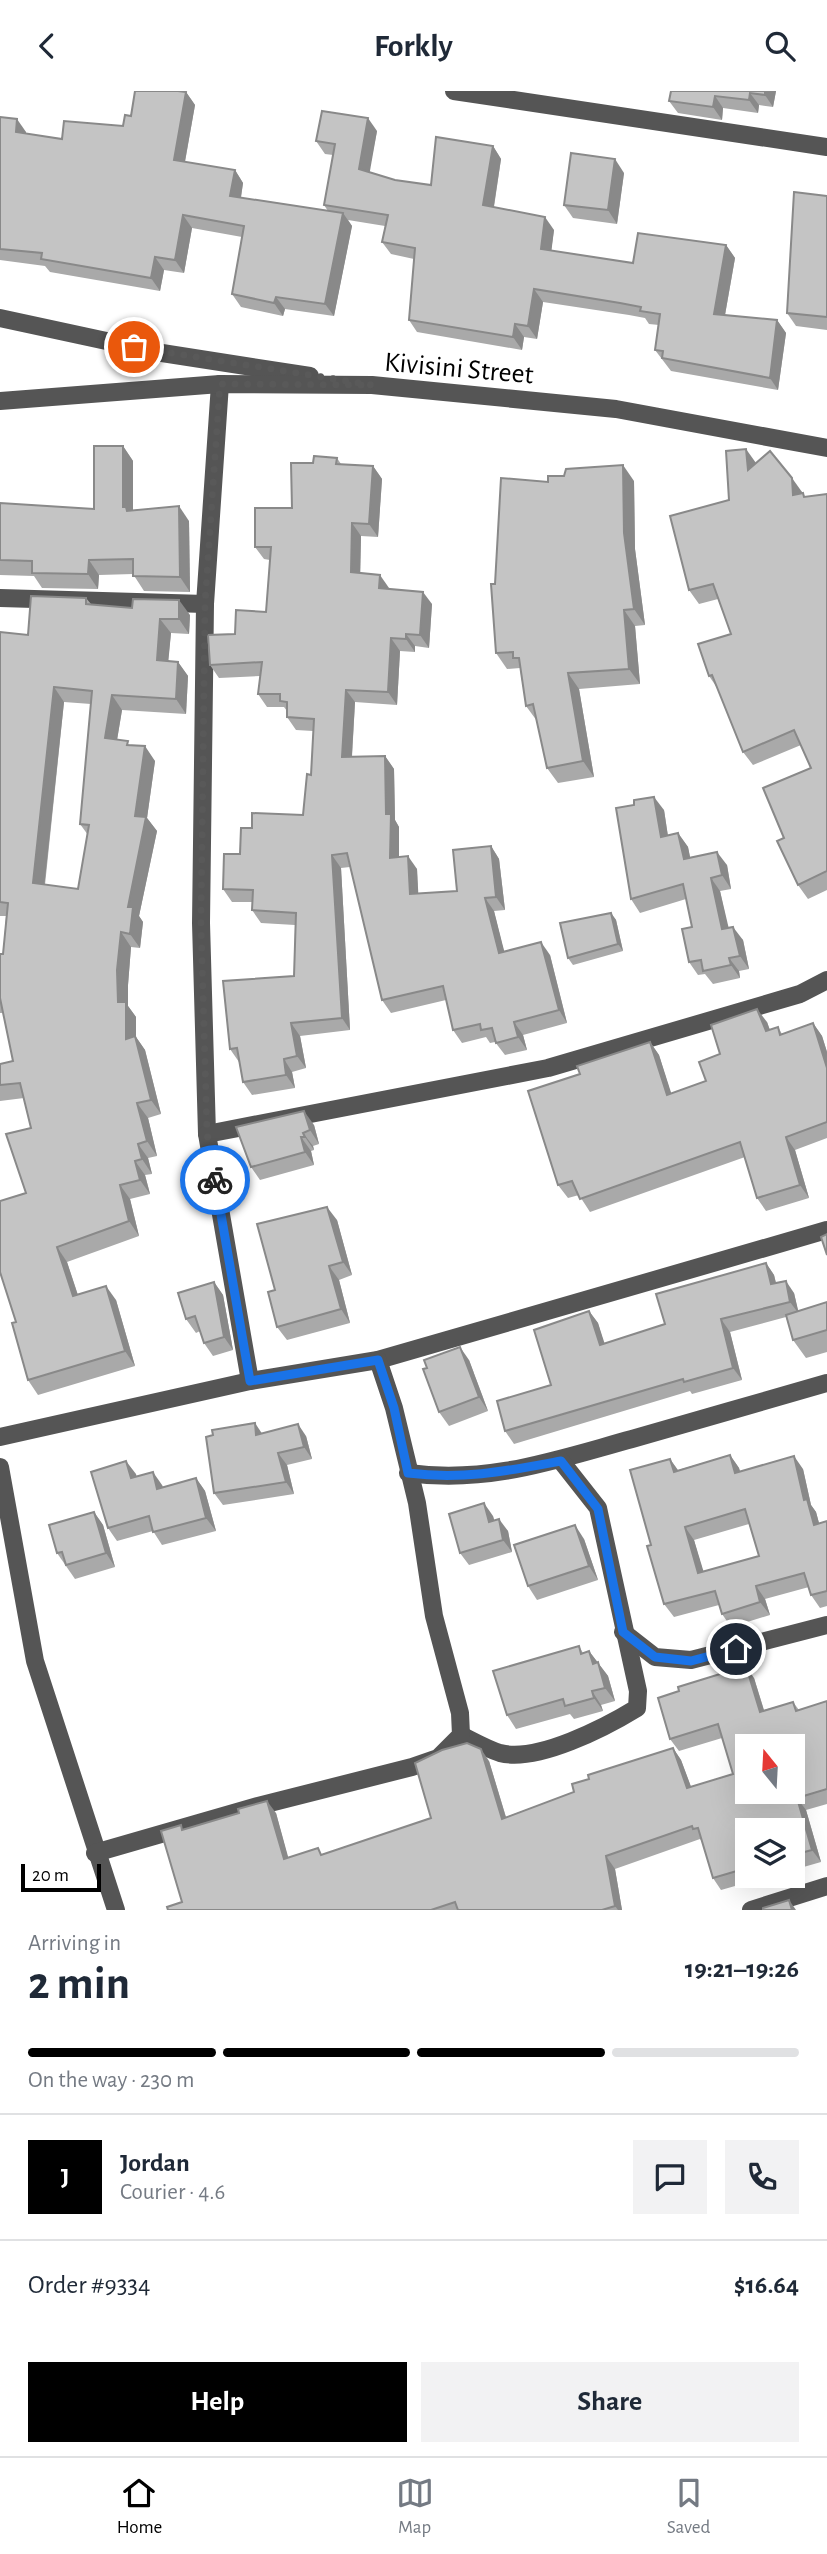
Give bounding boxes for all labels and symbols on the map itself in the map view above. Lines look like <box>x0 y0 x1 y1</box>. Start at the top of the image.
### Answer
pin <box>104 317 164 377</box>
street label: Kivisini Street <box>383 349 535 389</box>
courier <box>180 1145 250 1215</box>
pin <box>706 1619 766 1679</box>
north arrow <box>735 1734 805 1804</box>
scale bar <box>21 1861 102 1893</box>

